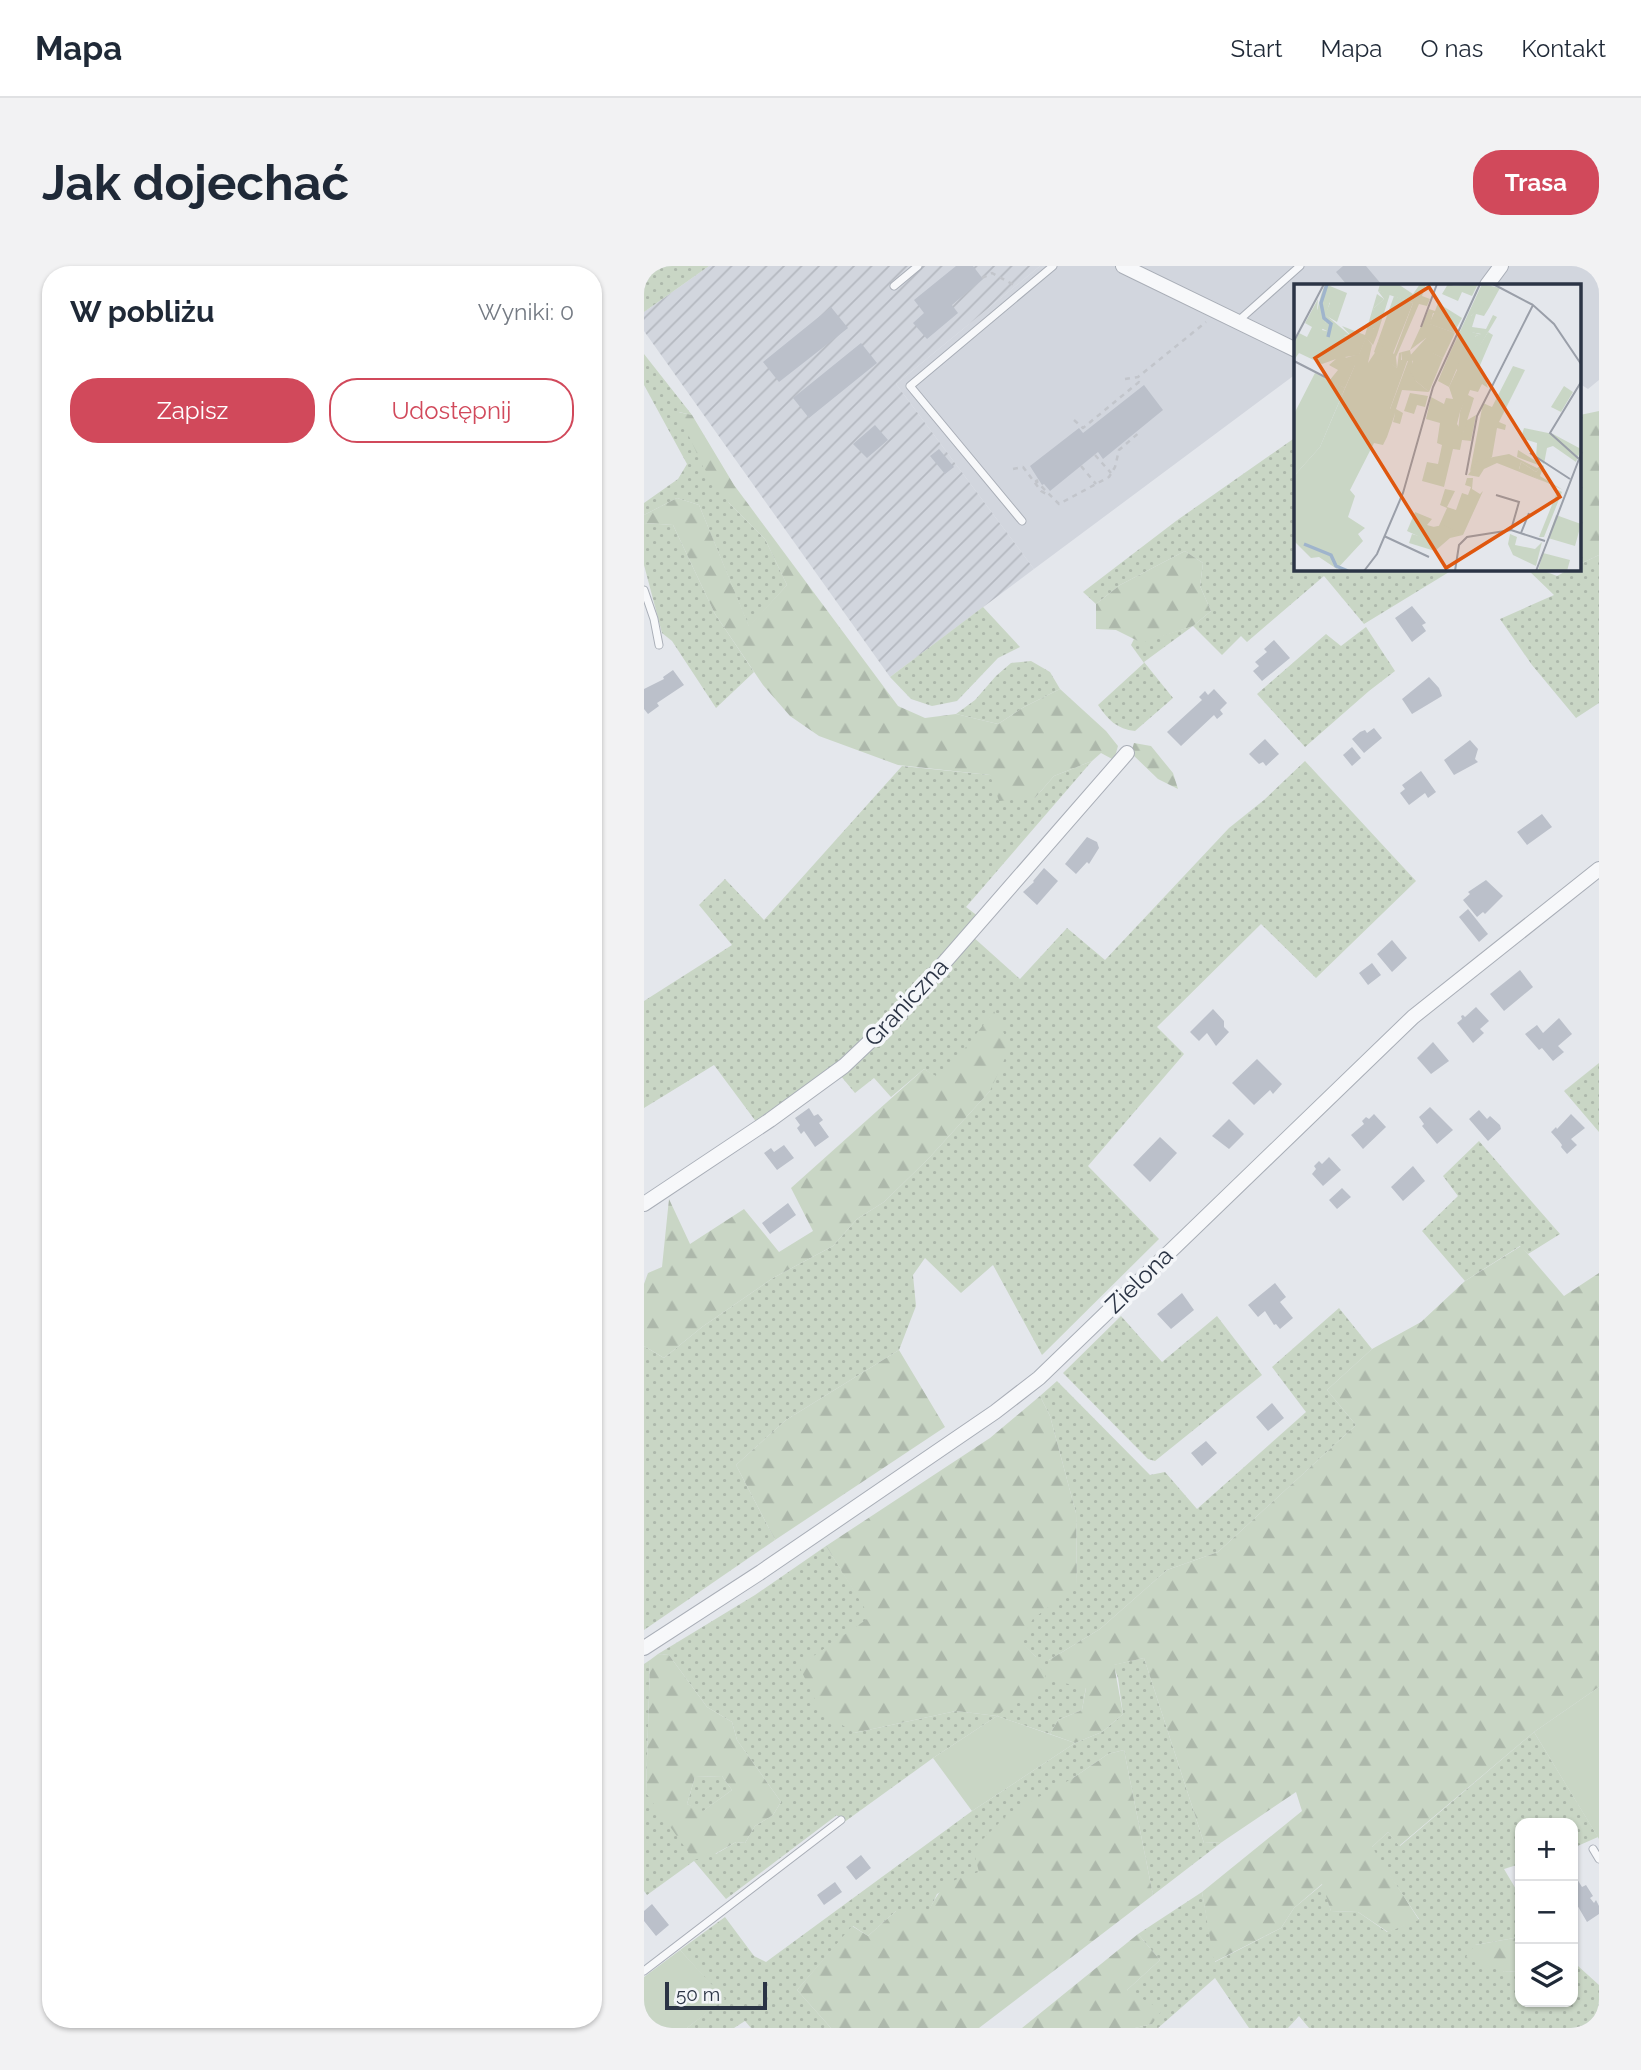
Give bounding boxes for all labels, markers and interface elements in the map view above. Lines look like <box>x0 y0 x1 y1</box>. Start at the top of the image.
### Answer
text: Mapa <box>35 29 122 68</box>
text: Start <box>1231 34 1283 63</box>
text: Mapa <box>1321 34 1382 63</box>
text: O nas <box>1420 34 1483 63</box>
text: Kontakt <box>1521 34 1606 63</box>
button: Trasa <box>1473 150 1599 215</box>
text: Jak dojechać <box>42 154 349 211</box>
inset map <box>1294 284 1581 570</box>
text: W pobliżu <box>70 294 214 329</box>
text: Wyniki: 0 <box>478 298 574 325</box>
button: Zapisz <box>70 378 315 443</box>
button: Udostępnij <box>329 378 574 443</box>
street label: Graniczna <box>858 952 954 1052</box>
street label: Zielona <box>1099 1241 1179 1319</box>
map controls <box>1515 1818 1578 2007</box>
button: + <box>1515 1818 1578 1881</box>
button: − <box>1515 1881 1578 1944</box>
button: layers <box>1515 1944 1578 2007</box>
scale bar <box>665 1979 766 2011</box>
text: 50 m <box>676 1983 720 2005</box>

